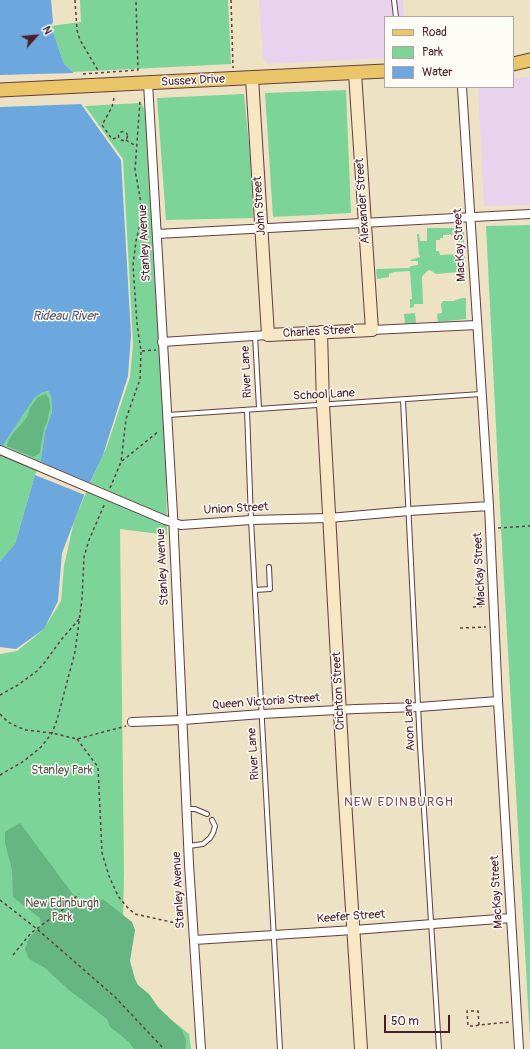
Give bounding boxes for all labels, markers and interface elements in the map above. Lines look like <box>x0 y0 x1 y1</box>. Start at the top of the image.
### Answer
north arrow <box>16 16 56 56</box>
legend <box>384 16 514 88</box>
text: N <box>40 24 55 37</box>
text: Road <box>422 25 447 40</box>
text: Park <box>422 45 443 60</box>
text: Water <box>422 65 453 80</box>
street label: Sussex Drive <box>161 72 225 90</box>
street label: Alexander Street <box>353 158 373 244</box>
street label: John Street <box>251 176 269 236</box>
street label: Stanley Avenue <box>136 204 154 282</box>
street label: MacKay Street <box>451 208 469 282</box>
water label: Rideau River <box>32 309 98 325</box>
street label: Charles Street <box>283 323 355 341</box>
street label: River Lane <box>238 345 256 399</box>
street label: School Lane <box>293 386 355 404</box>
street label: Union Street <box>203 500 269 518</box>
street label: Stanley Avenue <box>154 528 172 606</box>
street label: MacKay Street <box>471 532 489 606</box>
street label: Crichton Street <box>330 651 348 731</box>
street label: Queen Victoria Street <box>212 691 320 713</box>
street label: Avon Lane <box>401 698 419 752</box>
street label: River Lane <box>245 727 263 781</box>
park label: Stanley Park <box>31 764 93 778</box>
district label: NEW EDINBURGH <box>344 795 454 811</box>
street label: Stanley Avenue <box>170 851 188 929</box>
street label: MacKay Street <box>488 855 506 929</box>
park label: New Edinburgh Park <box>25 897 99 925</box>
street label: Keefer Street <box>316 907 386 927</box>
scale bar <box>386 1007 452 1033</box>
text: 50 m <box>391 1014 419 1029</box>

